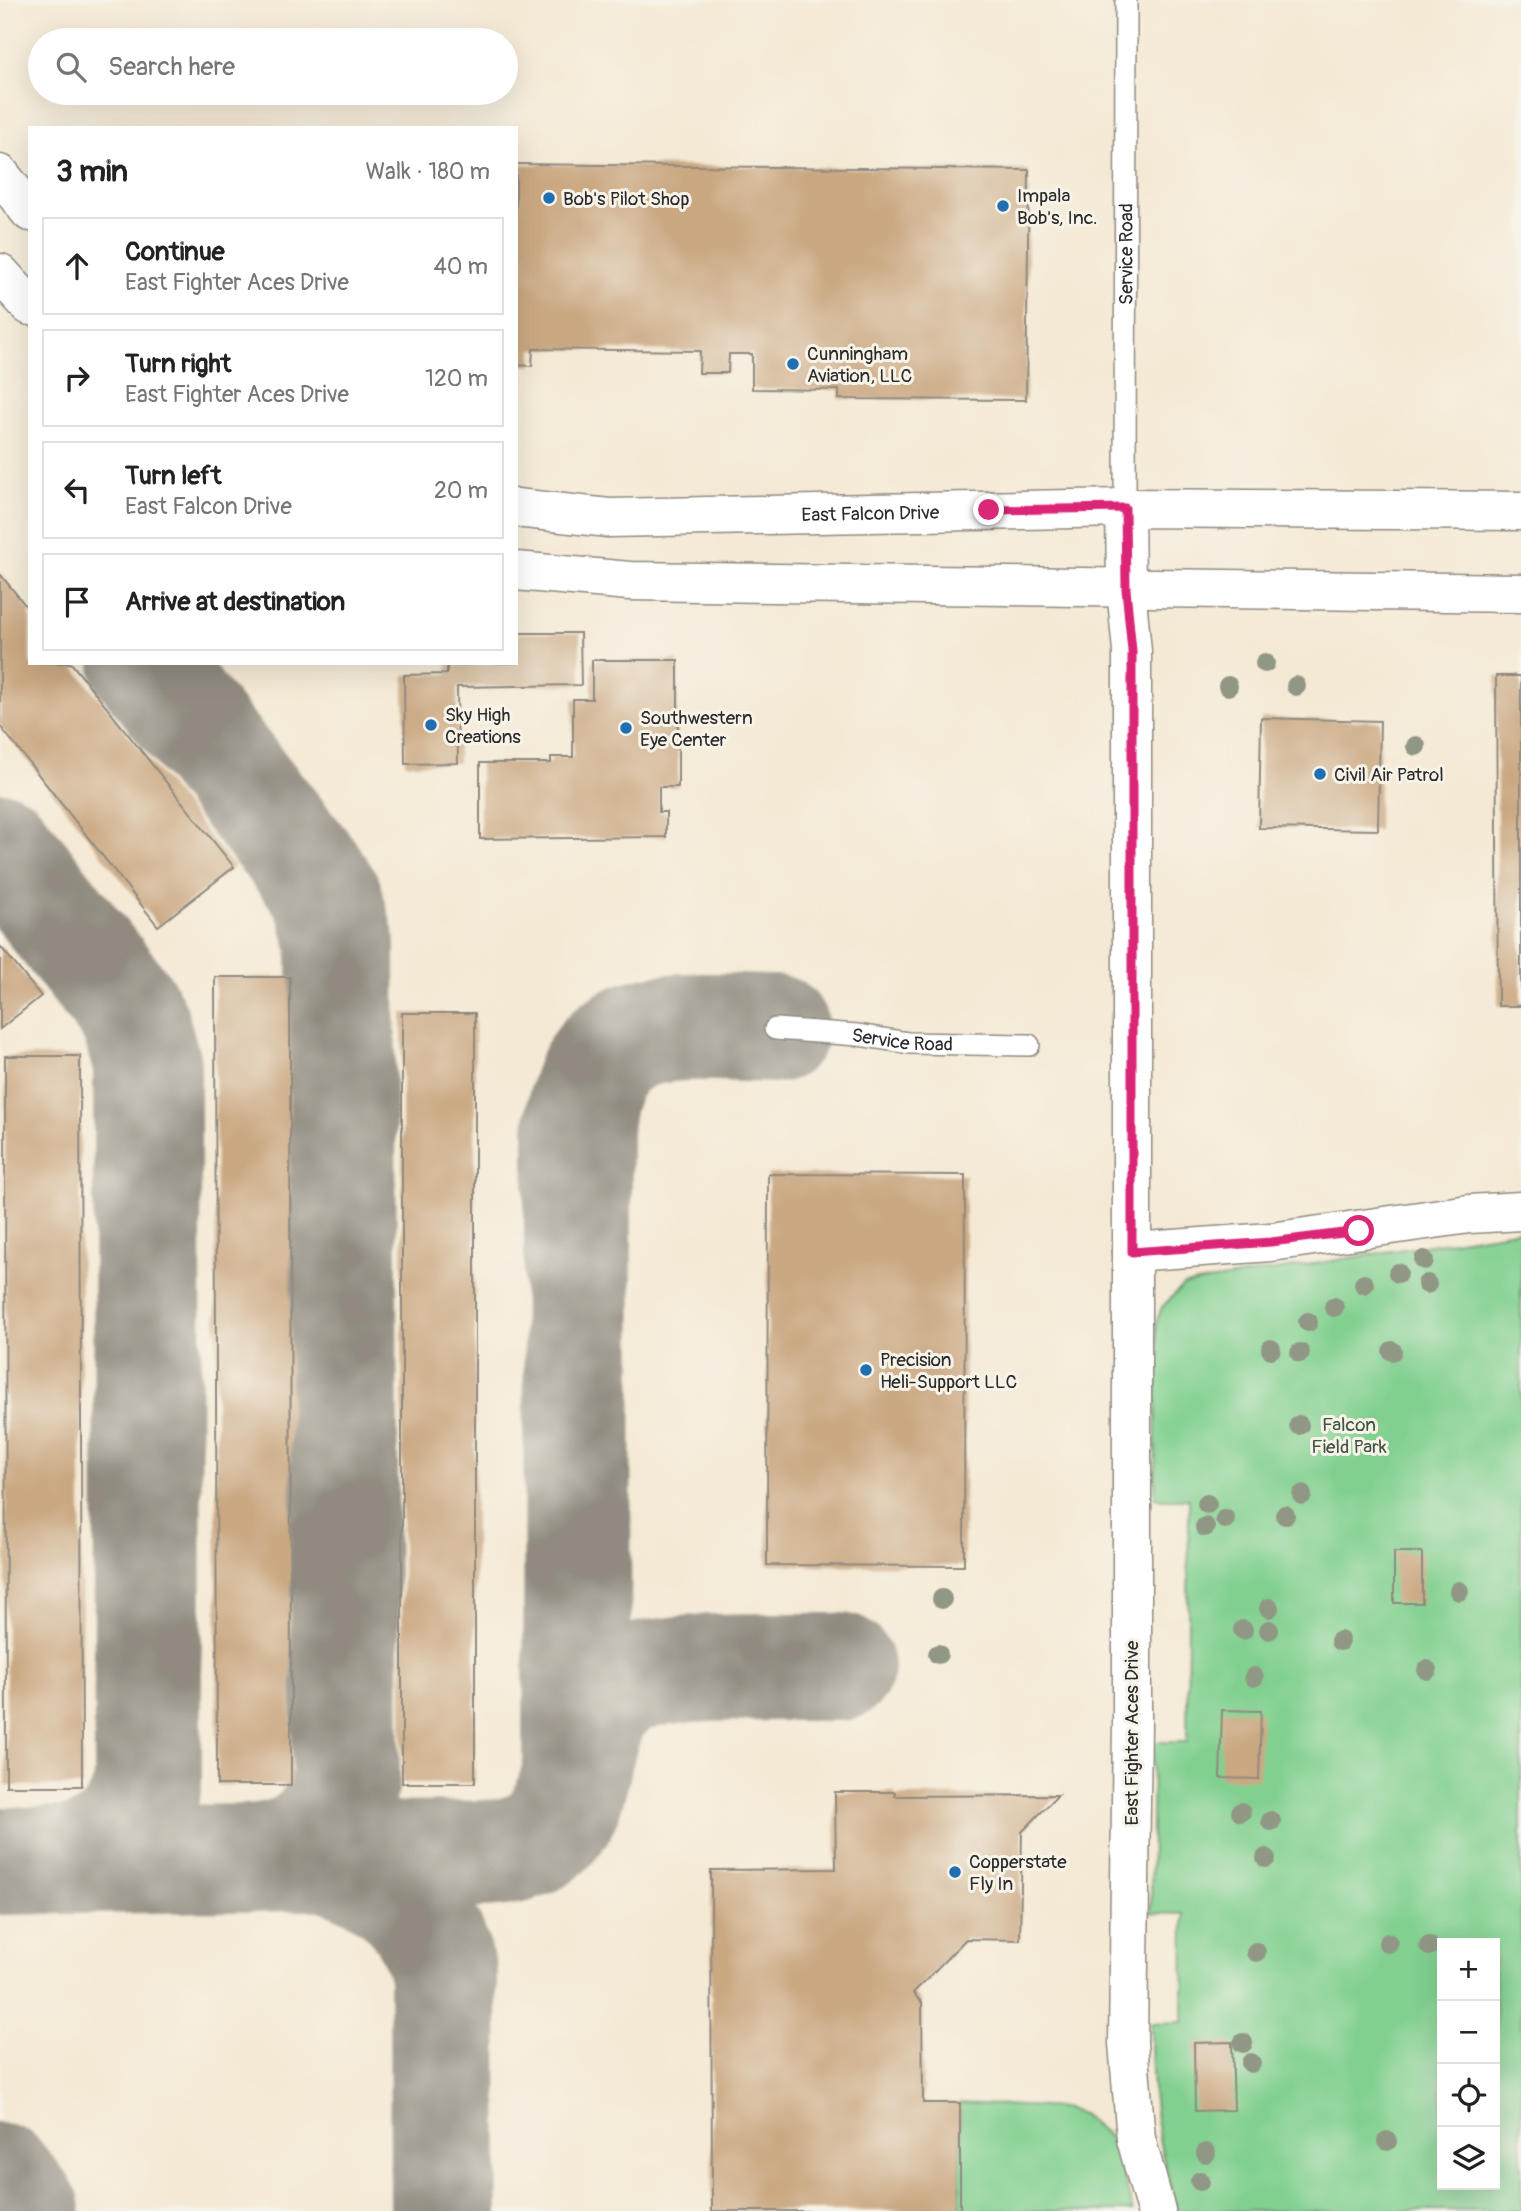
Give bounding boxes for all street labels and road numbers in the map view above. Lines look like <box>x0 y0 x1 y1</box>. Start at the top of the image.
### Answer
street label: Service Road <box>1114 203 1139 305</box>
street label: East Falcon Drive <box>801 501 940 527</box>
street label: Service Road <box>851 1024 953 1057</box>
street label: East Fighter Aces Drive <box>1120 1640 1144 1825</box>

